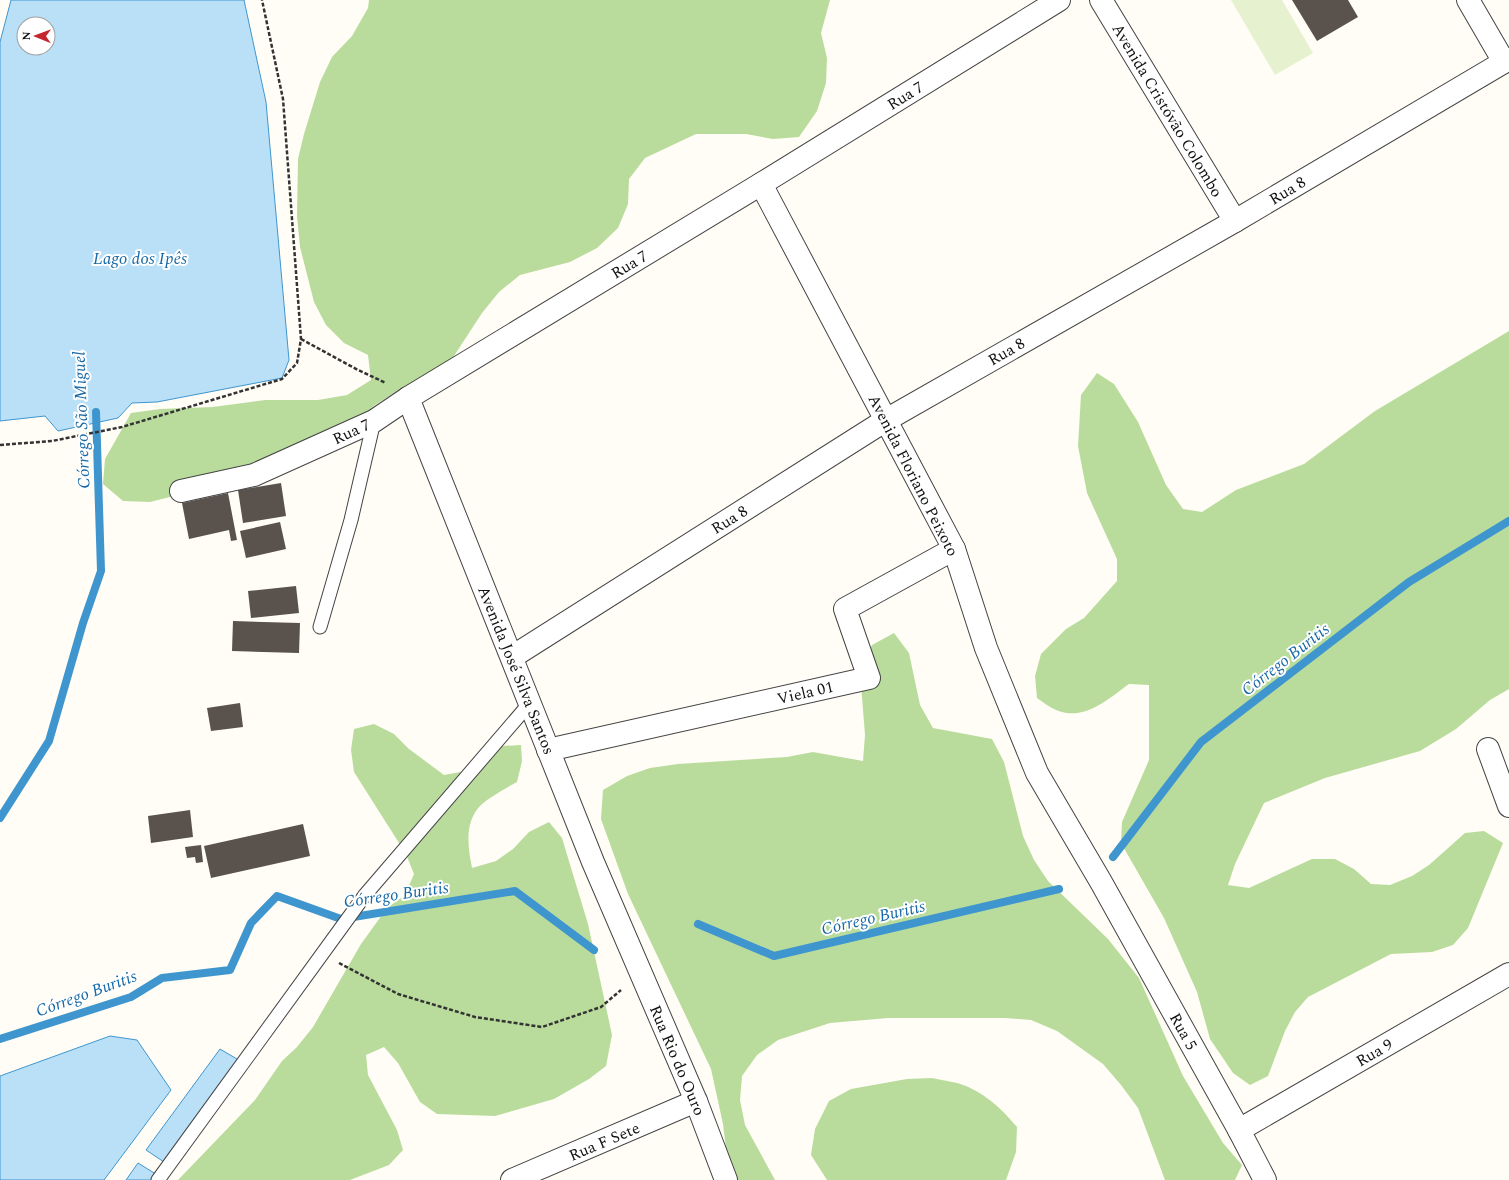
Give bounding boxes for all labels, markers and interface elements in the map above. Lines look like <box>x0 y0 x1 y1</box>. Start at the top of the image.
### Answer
north arrow <box>16 16 56 56</box>
street label: Avenida Cristóvão Colombo <box>1106 19 1229 202</box>
text: N <box>18 31 35 40</box>
street label: Rua 7 <box>882 75 929 116</box>
street label: Rua 8 <box>1264 170 1311 211</box>
street label: Rua 7 <box>606 244 653 285</box>
water label: Lago dos Ipês <box>93 246 187 272</box>
street label: Rua 8 <box>983 332 1030 372</box>
water label: Córrego São Miguel <box>67 350 97 489</box>
street label: Avenida Floriano Peixoto <box>862 390 964 561</box>
street label: Rua 7 <box>329 413 374 451</box>
street label: Rua 8 <box>706 499 753 540</box>
street label: Avenida José Silva Santos <box>471 582 561 758</box>
water label: Córrego Buritis <box>1236 617 1335 703</box>
street label: Viela 01 <box>775 675 836 711</box>
water label: Córrego Buritis <box>342 875 450 915</box>
water label: Córrego Buritis <box>819 893 928 943</box>
water label: Córrego Buritis <box>32 964 141 1024</box>
street label: Rua Rio do Ouro <box>643 1001 711 1119</box>
street label: Rua 5 <box>1163 1008 1203 1055</box>
street label: Rua 9 <box>1351 1033 1398 1073</box>
street label: Rua F Sete <box>565 1116 644 1168</box>

